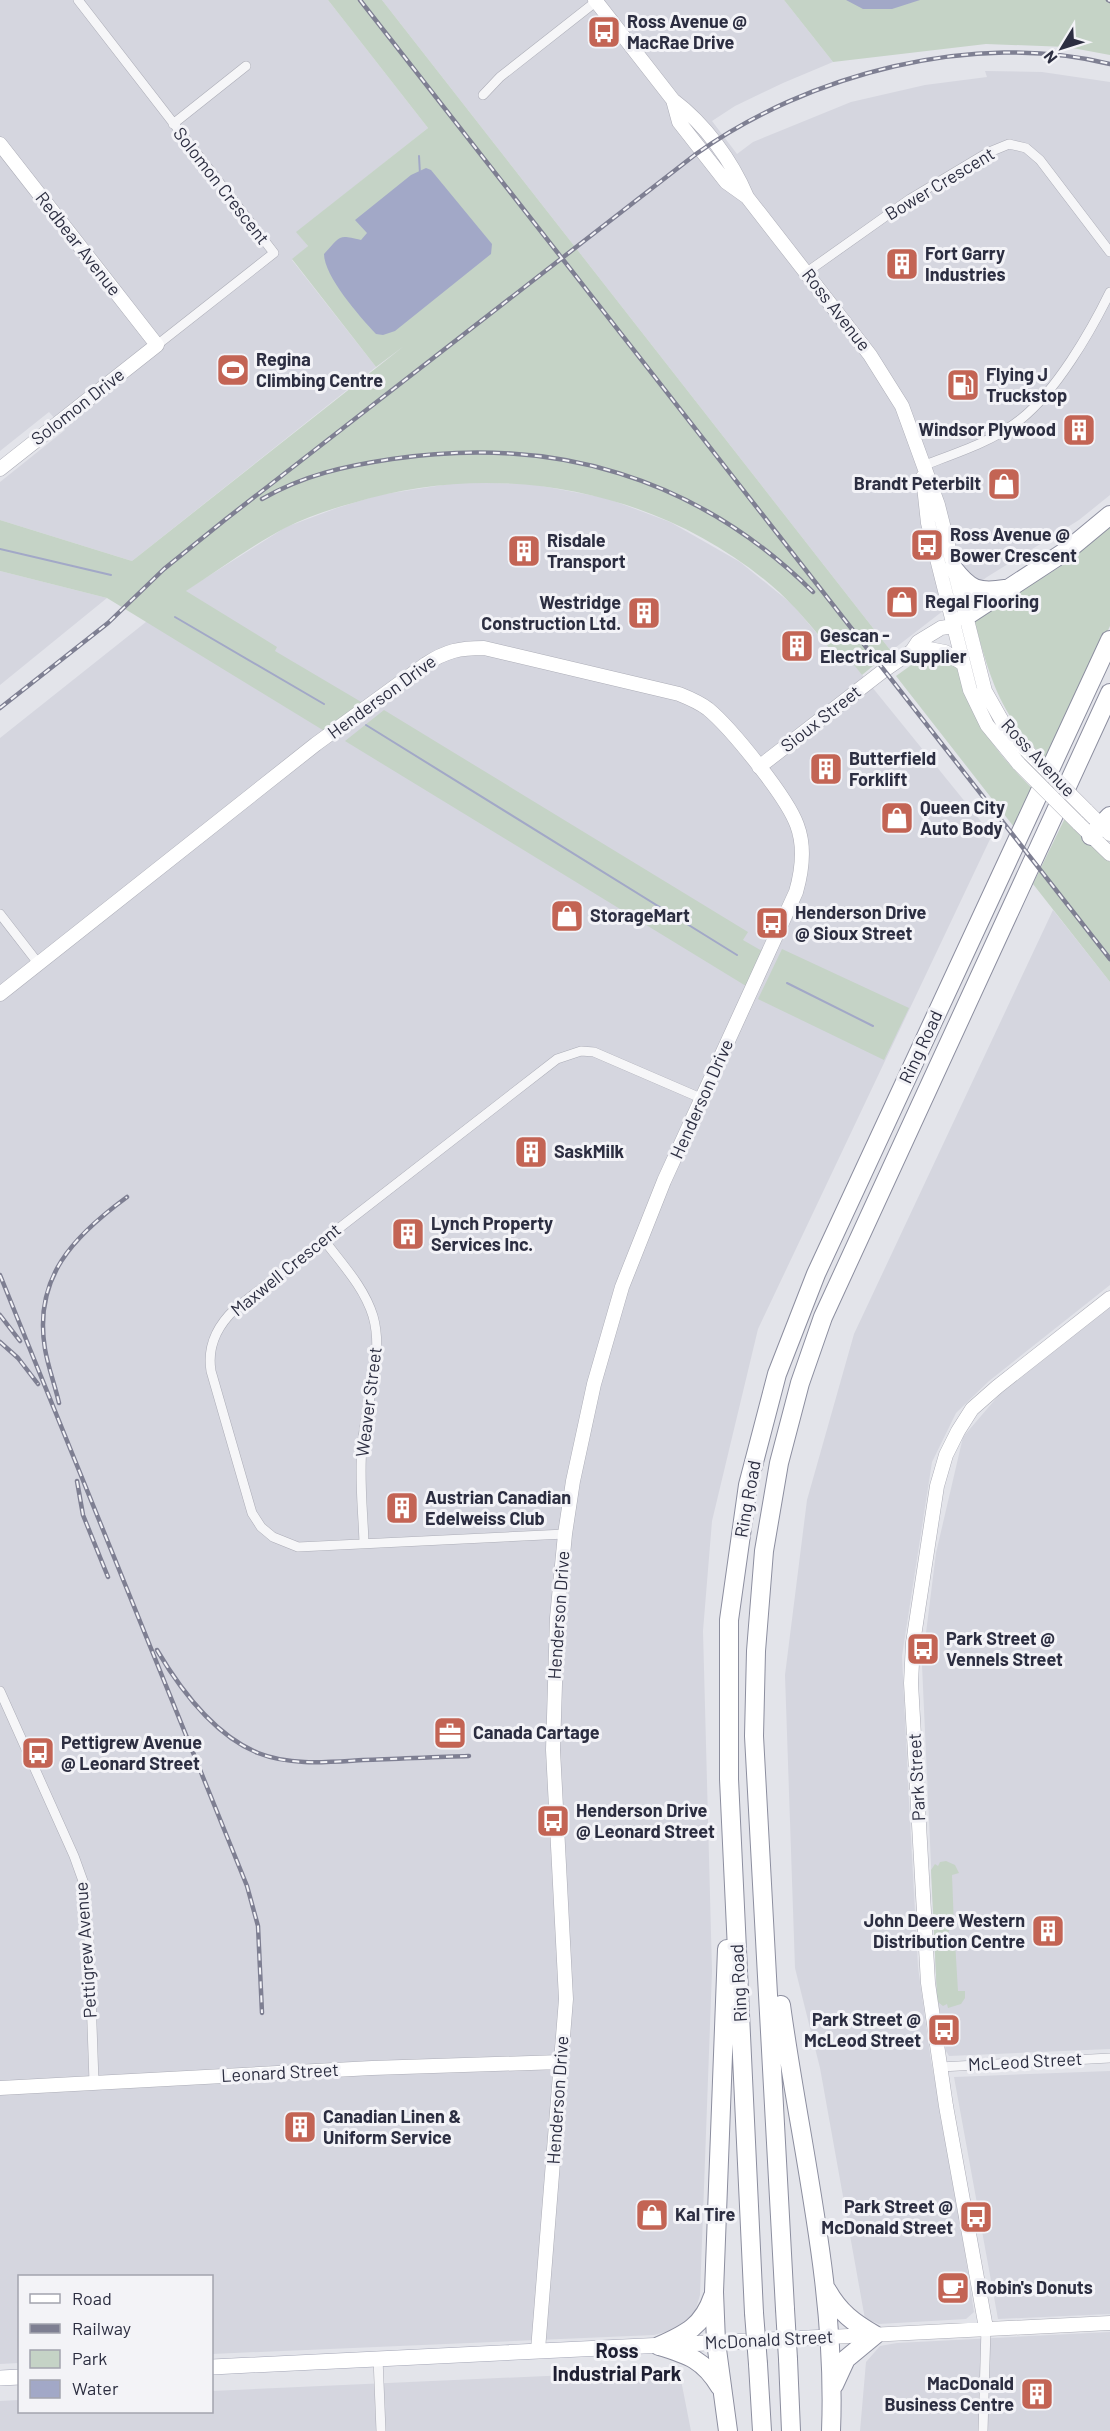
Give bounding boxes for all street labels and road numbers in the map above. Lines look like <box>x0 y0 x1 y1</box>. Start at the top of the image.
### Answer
street label: Solomon Crescent <box>169 122 274 248</box>
street label: Bower Crescent <box>881 142 998 224</box>
street label: Redbear Avenue <box>31 187 126 300</box>
street label: Ross Avenue <box>798 264 876 355</box>
street label: Solomon Drive <box>26 363 128 449</box>
street label: Henderson Drive <box>323 649 440 743</box>
street label: Sioux Street <box>776 680 865 756</box>
street label: Ross Avenue <box>997 714 1080 801</box>
street label: Ring Road <box>894 1006 947 1087</box>
street label: Henderson Drive <box>665 1035 737 1162</box>
street label: Maxwell Crescent <box>226 1218 345 1320</box>
street label: Weaver Street <box>350 1346 386 1458</box>
street label: Ring Road <box>729 1458 765 1539</box>
street label: Henderson Drive <box>543 1550 573 1680</box>
street label: Park Street <box>903 1732 929 1822</box>
street label: Pettigrew Avenue <box>69 1881 101 2019</box>
street label: Ring Road <box>725 1943 751 2023</box>
street label: Henderson Drive <box>542 2035 572 2165</box>
street label: McLeod Street <box>967 2047 1083 2075</box>
street label: Leonard Street <box>221 2058 339 2086</box>
street label: McDonald Street <box>704 2325 834 2353</box>

